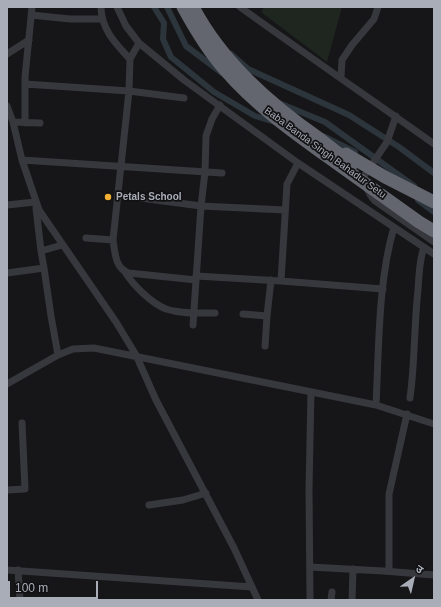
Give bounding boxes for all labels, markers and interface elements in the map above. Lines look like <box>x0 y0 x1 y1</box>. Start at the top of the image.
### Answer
street label: Baba Banda Singh Bahadur Setu <box>262 105 388 201</box>
place label: Petals School <box>116 191 182 203</box>
marker: Petals School <box>103 192 113 202</box>
north arrow <box>393 559 433 599</box>
text: उ <box>414 562 426 576</box>
scale bar <box>10 573 100 599</box>
text: 100 m <box>15 581 48 595</box>

